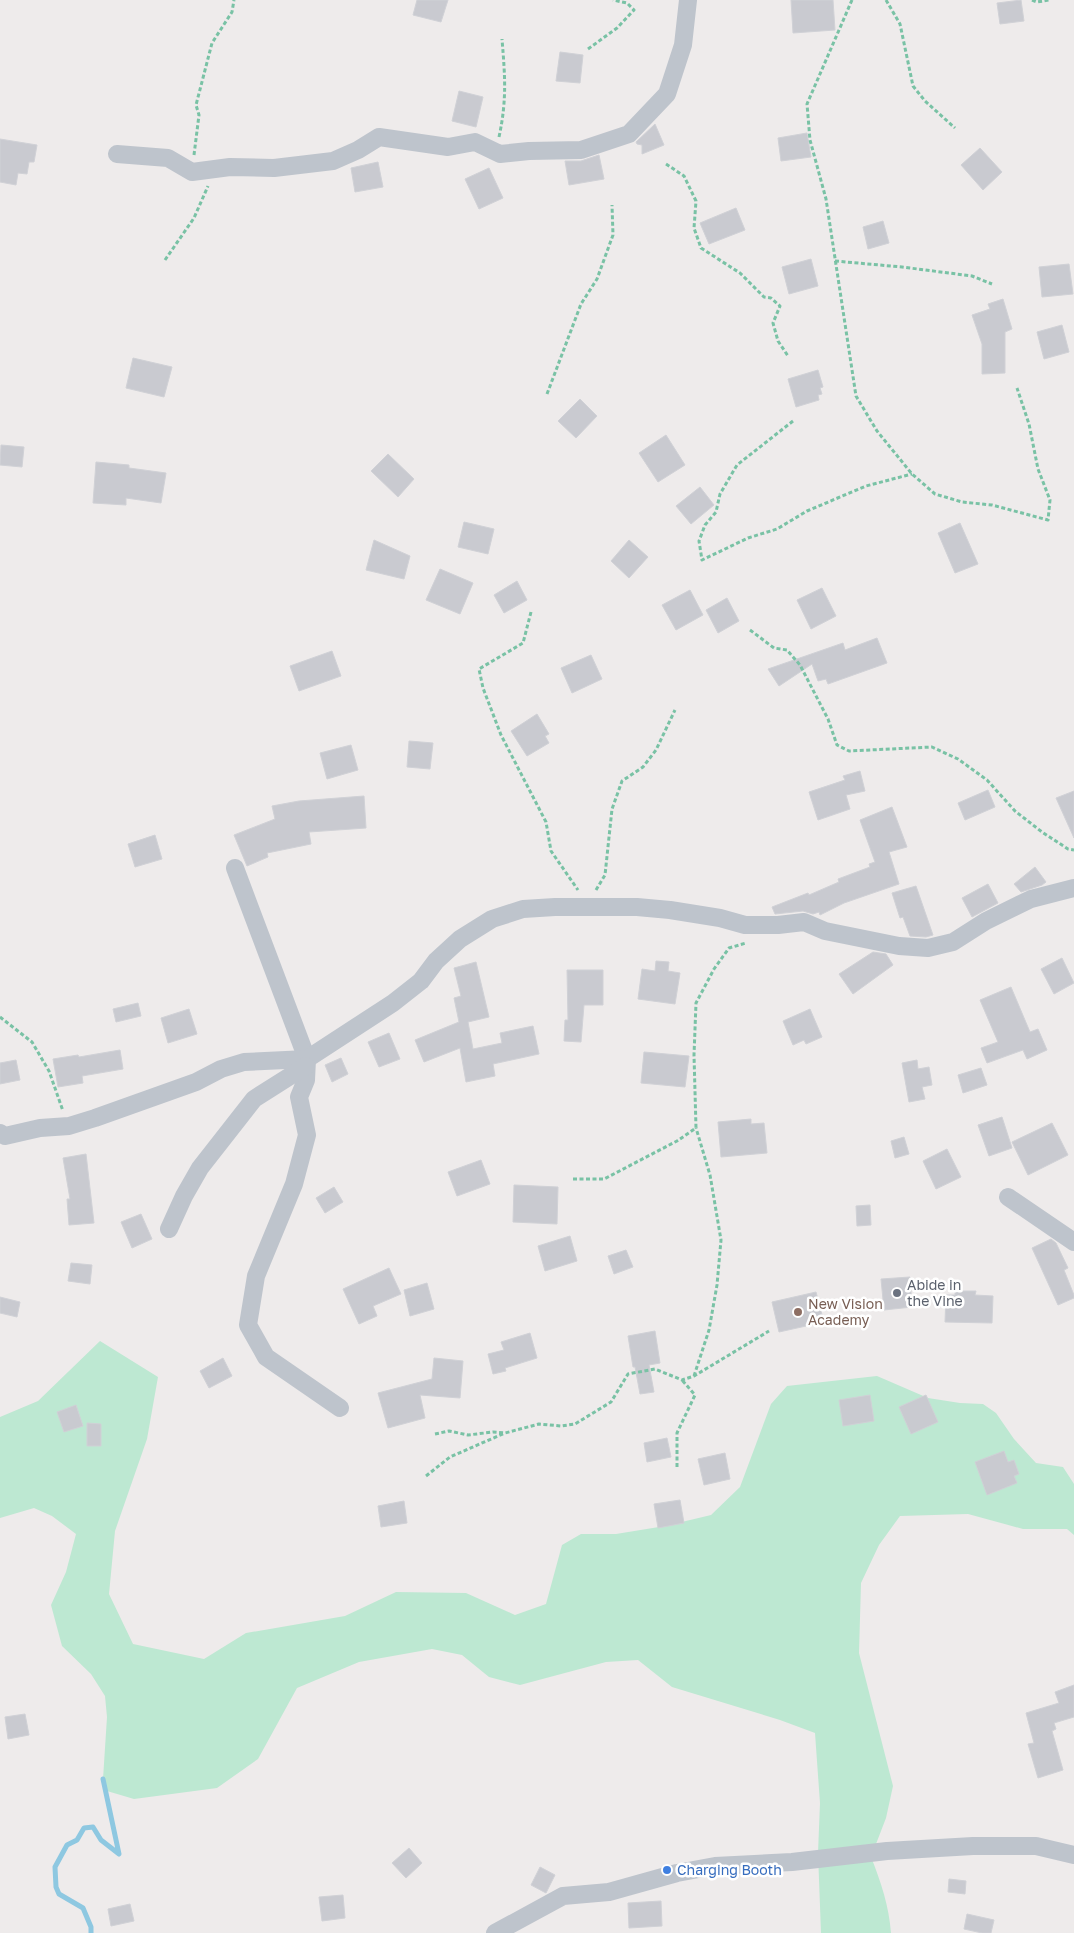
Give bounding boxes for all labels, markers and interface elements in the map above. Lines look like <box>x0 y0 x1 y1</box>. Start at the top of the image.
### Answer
place label: Abide in the Vine <box>907 1276 963 1309</box>
marker: Abide in the Vine <box>891 1287 903 1299</box>
place label: New Vision Academy <box>808 1295 883 1328</box>
marker: New Vision Academy <box>792 1306 804 1318</box>
place label: Charging Booth <box>677 1861 782 1878</box>
marker: Charging Booth <box>661 1864 673 1876</box>

